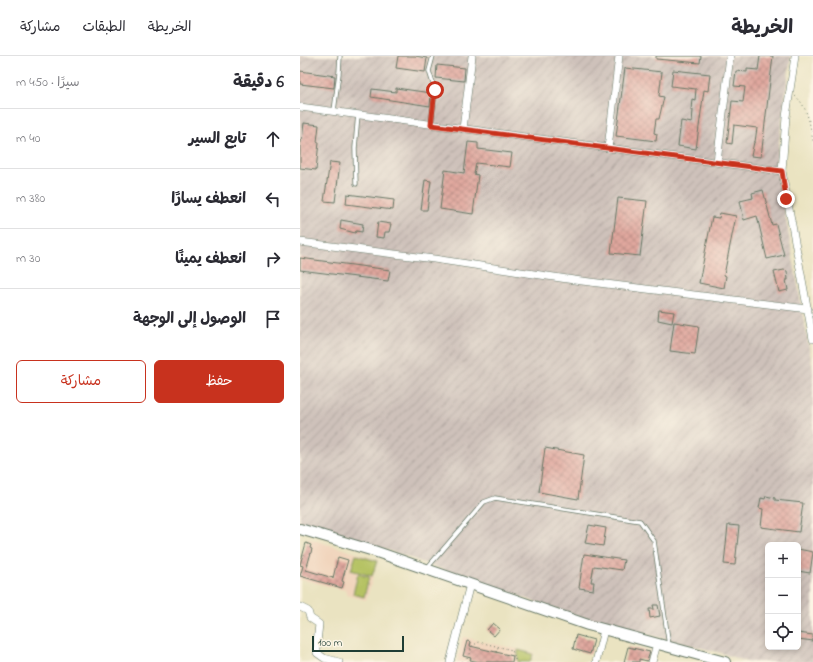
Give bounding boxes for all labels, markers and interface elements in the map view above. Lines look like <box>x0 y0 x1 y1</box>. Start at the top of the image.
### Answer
text: الخريطة <box>731 15 793 42</box>
text: مشاركة <box>20 17 60 38</box>
text: الطبقات <box>82 17 126 38</box>
text: الخريطة <box>148 17 191 38</box>
text: 6 دقيقة <box>233 70 284 95</box>
text: سيرًا · 450 m <box>16 73 80 92</box>
route start <box>426 81 444 99</box>
text: تابع السير <box>189 128 246 150</box>
icon: ahead <box>262 128 284 150</box>
text: 40 m <box>16 129 40 148</box>
text: انعطف يسارًا <box>171 188 246 210</box>
icon: left <box>262 188 284 210</box>
text: 380 m <box>16 189 45 208</box>
route end <box>777 190 795 208</box>
text: انعطف يمينًا <box>175 248 246 270</box>
icon: right <box>262 248 284 270</box>
text: 30 m <box>16 249 40 268</box>
text: الوصول إلى الوجهة <box>133 308 246 330</box>
icon: arrive <box>262 308 284 330</box>
button: مشاركة <box>16 360 146 403</box>
button: حفظ <box>154 360 284 403</box>
map controls <box>765 542 801 650</box>
button: + <box>765 542 801 578</box>
button: − <box>765 578 801 614</box>
button: locate <box>765 614 801 650</box>
scale bar <box>312 634 404 653</box>
text: 100 m <box>318 635 342 651</box>

